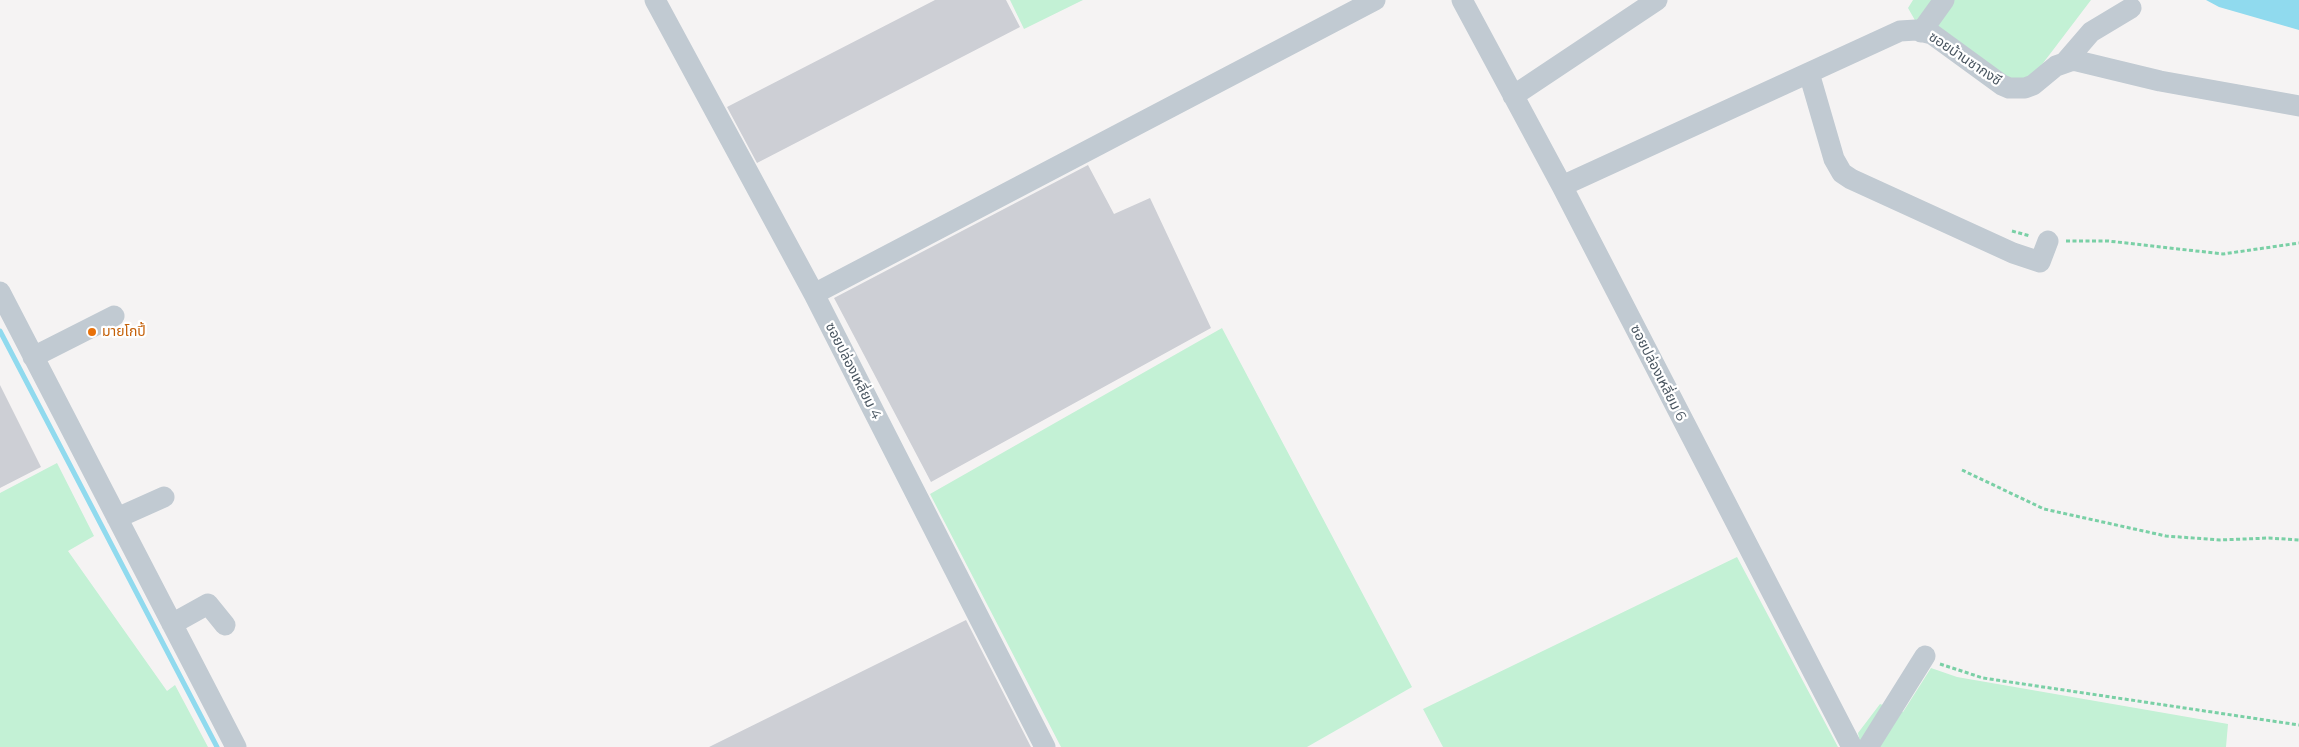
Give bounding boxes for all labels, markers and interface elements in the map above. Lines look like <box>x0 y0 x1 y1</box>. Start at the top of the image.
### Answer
street label: ซอยบ้านซากงซี <box>1925 29 2005 89</box>
street label: ซอยปล่องเหลี่ยม 4 <box>821 320 885 422</box>
street label: ซอยปล่องเหลี่ยม 6 <box>1627 322 1689 424</box>
place label: มายโกปี้ <box>102 324 146 340</box>
marker: มายโกปี้ <box>86 326 98 338</box>

